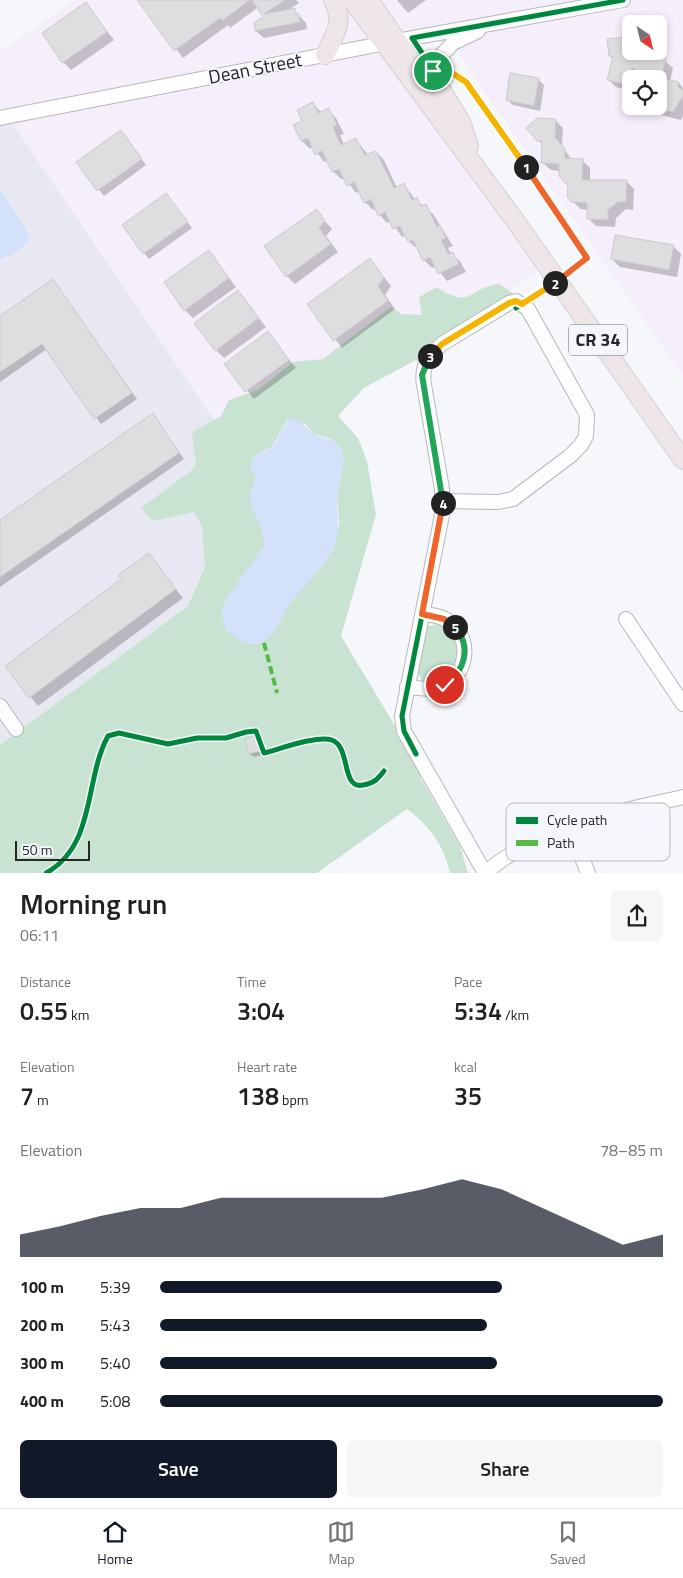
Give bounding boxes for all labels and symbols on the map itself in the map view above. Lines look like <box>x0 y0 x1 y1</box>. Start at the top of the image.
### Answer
north arrow <box>622 15 668 60</box>
street label: Dean Street <box>206 44 304 91</box>
pin <box>412 50 454 92</box>
pin: 1 <box>514 154 538 180</box>
pin: 2 <box>542 270 568 296</box>
road number: CR 34 <box>569 324 627 356</box>
pin: 3 <box>418 344 442 368</box>
pin: 4 <box>430 490 456 516</box>
pin: 5 <box>442 614 468 640</box>
pin <box>424 664 466 706</box>
legend <box>506 803 670 861</box>
text: Cycle path <box>547 809 607 830</box>
text: Path <box>547 832 575 853</box>
scale bar <box>15 838 90 861</box>

